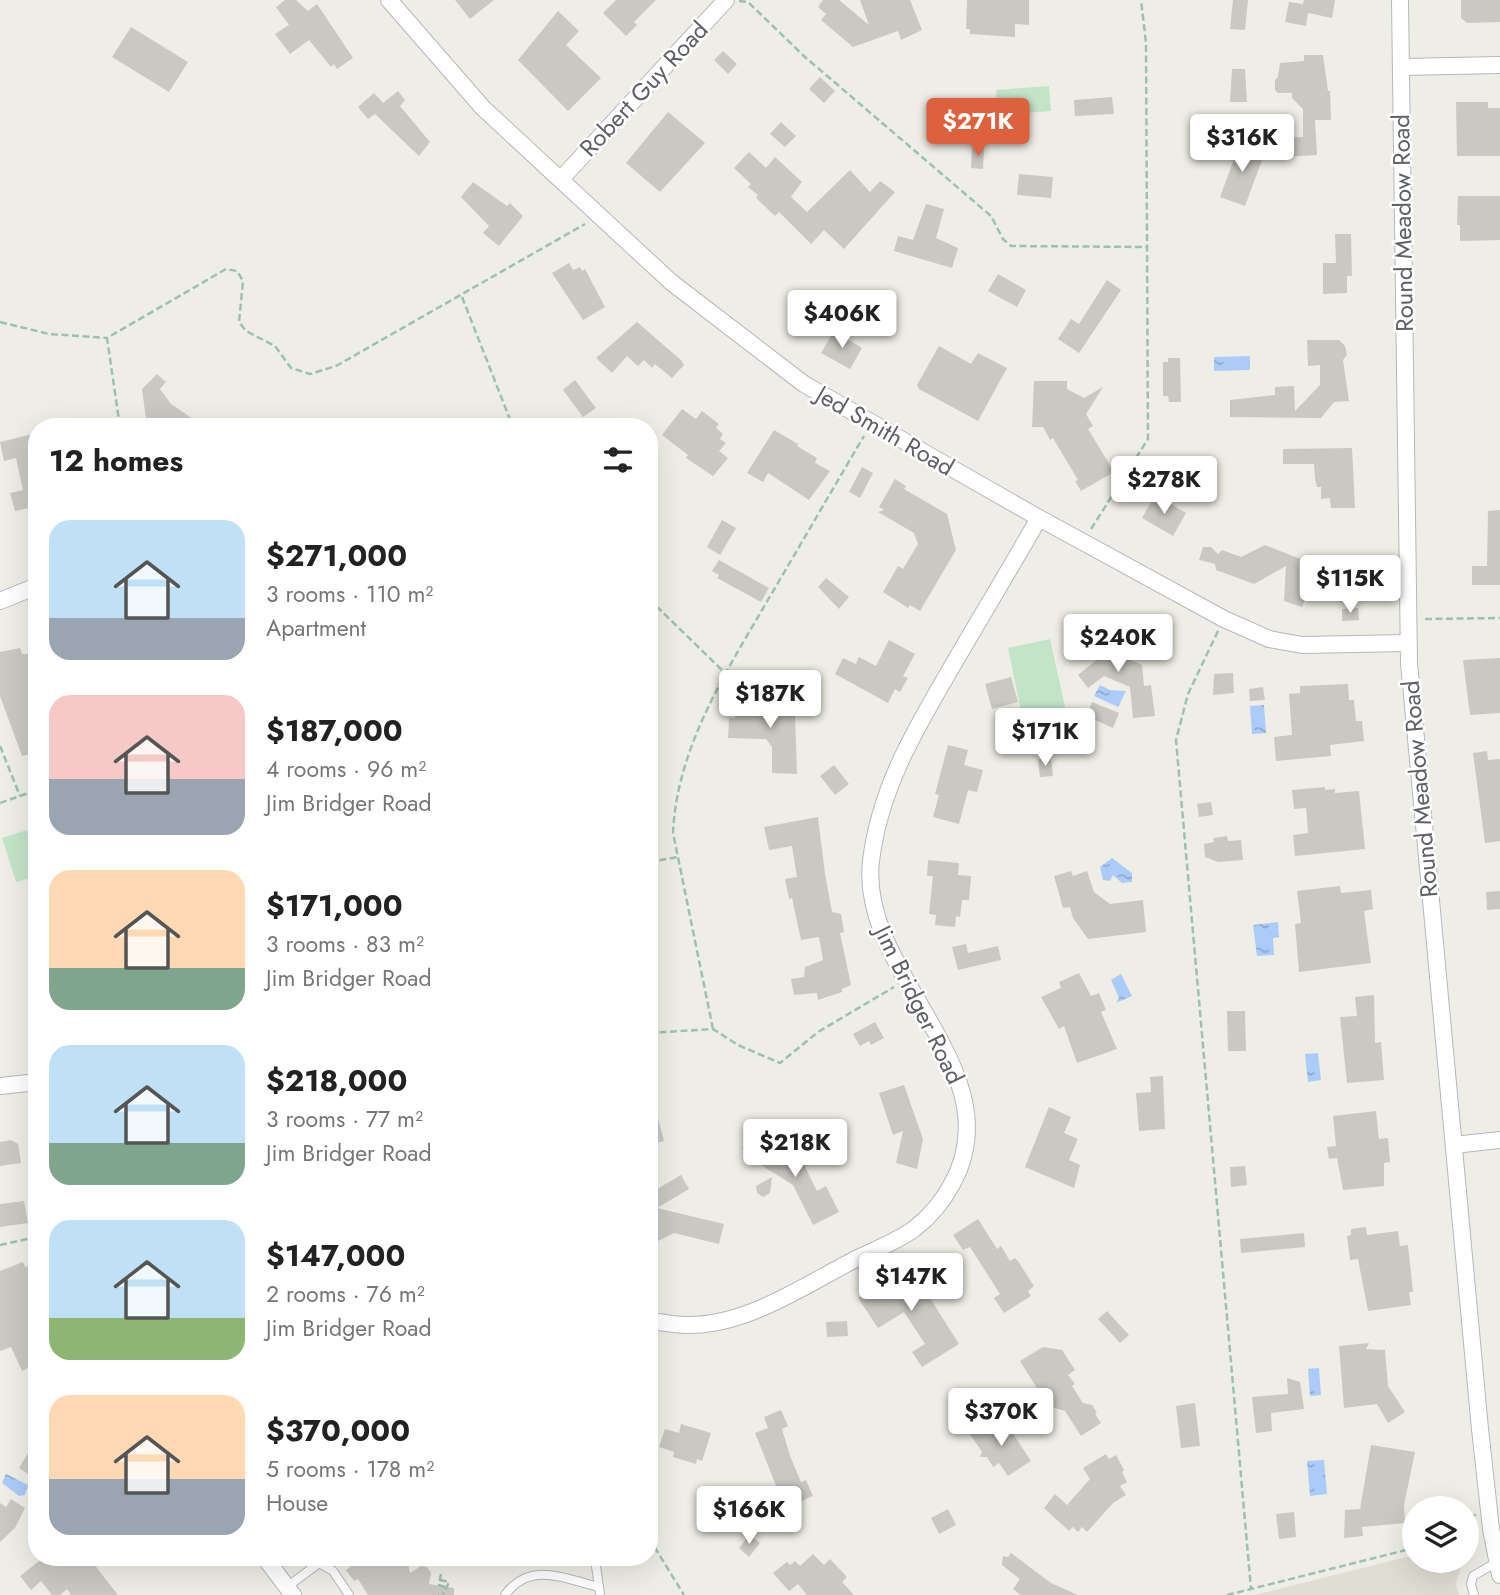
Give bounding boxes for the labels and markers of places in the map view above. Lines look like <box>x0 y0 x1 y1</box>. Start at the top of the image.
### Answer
pin: $271K <box>929 99 1027 158</box>
pin: $316K <box>1193 114 1291 174</box>
pin: $406K <box>793 290 891 350</box>
pin: $278K <box>1115 456 1213 516</box>
pin: $115K <box>1301 556 1399 615</box>
pin: $240K <box>1069 614 1167 674</box>
pin: $187K <box>721 670 819 730</box>
pin: $171K <box>996 708 1094 768</box>
pin: $218K <box>746 1120 844 1179</box>
pin: $147K <box>862 1254 960 1313</box>
pin: $370K <box>952 1388 1050 1448</box>
pin: $166K <box>700 1486 798 1546</box>

